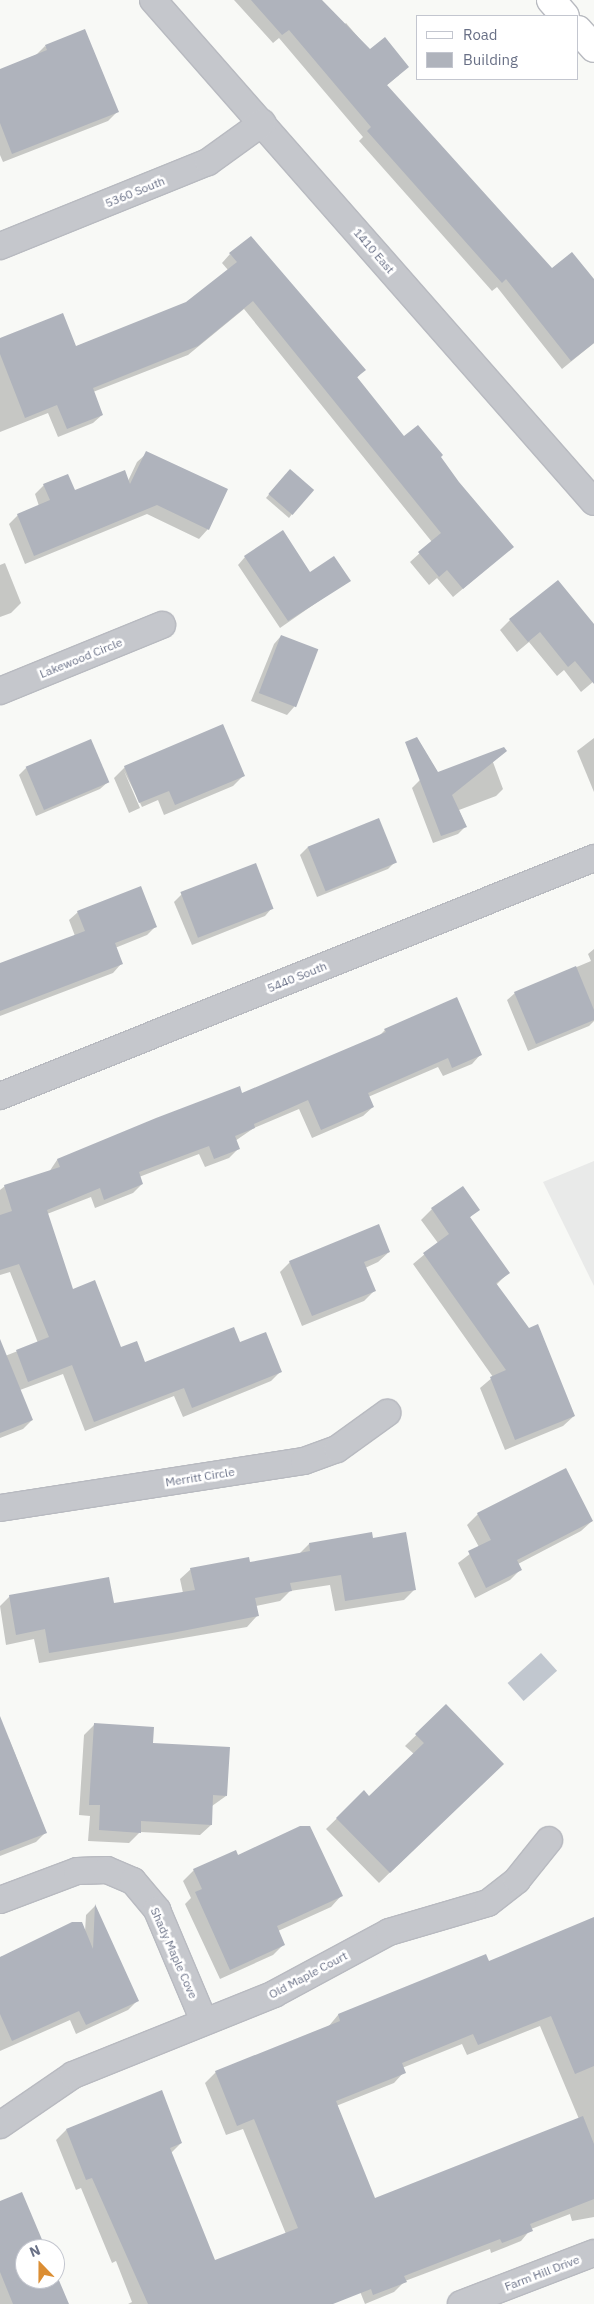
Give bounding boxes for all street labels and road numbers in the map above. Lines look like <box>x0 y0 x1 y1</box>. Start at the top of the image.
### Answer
street label: 5360 South <box>103 173 167 211</box>
street label: 1410 East <box>351 226 397 276</box>
street label: Lakewood Circle <box>37 635 125 681</box>
street label: 5440 South <box>265 958 329 996</box>
street label: Merritt Circle <box>164 1464 236 1490</box>
street label: Shady Maple Cove <box>147 1905 201 2001</box>
street label: Old Maple Court <box>266 1948 350 2002</box>
street label: Farm Hill Drive <box>503 2252 581 2294</box>

